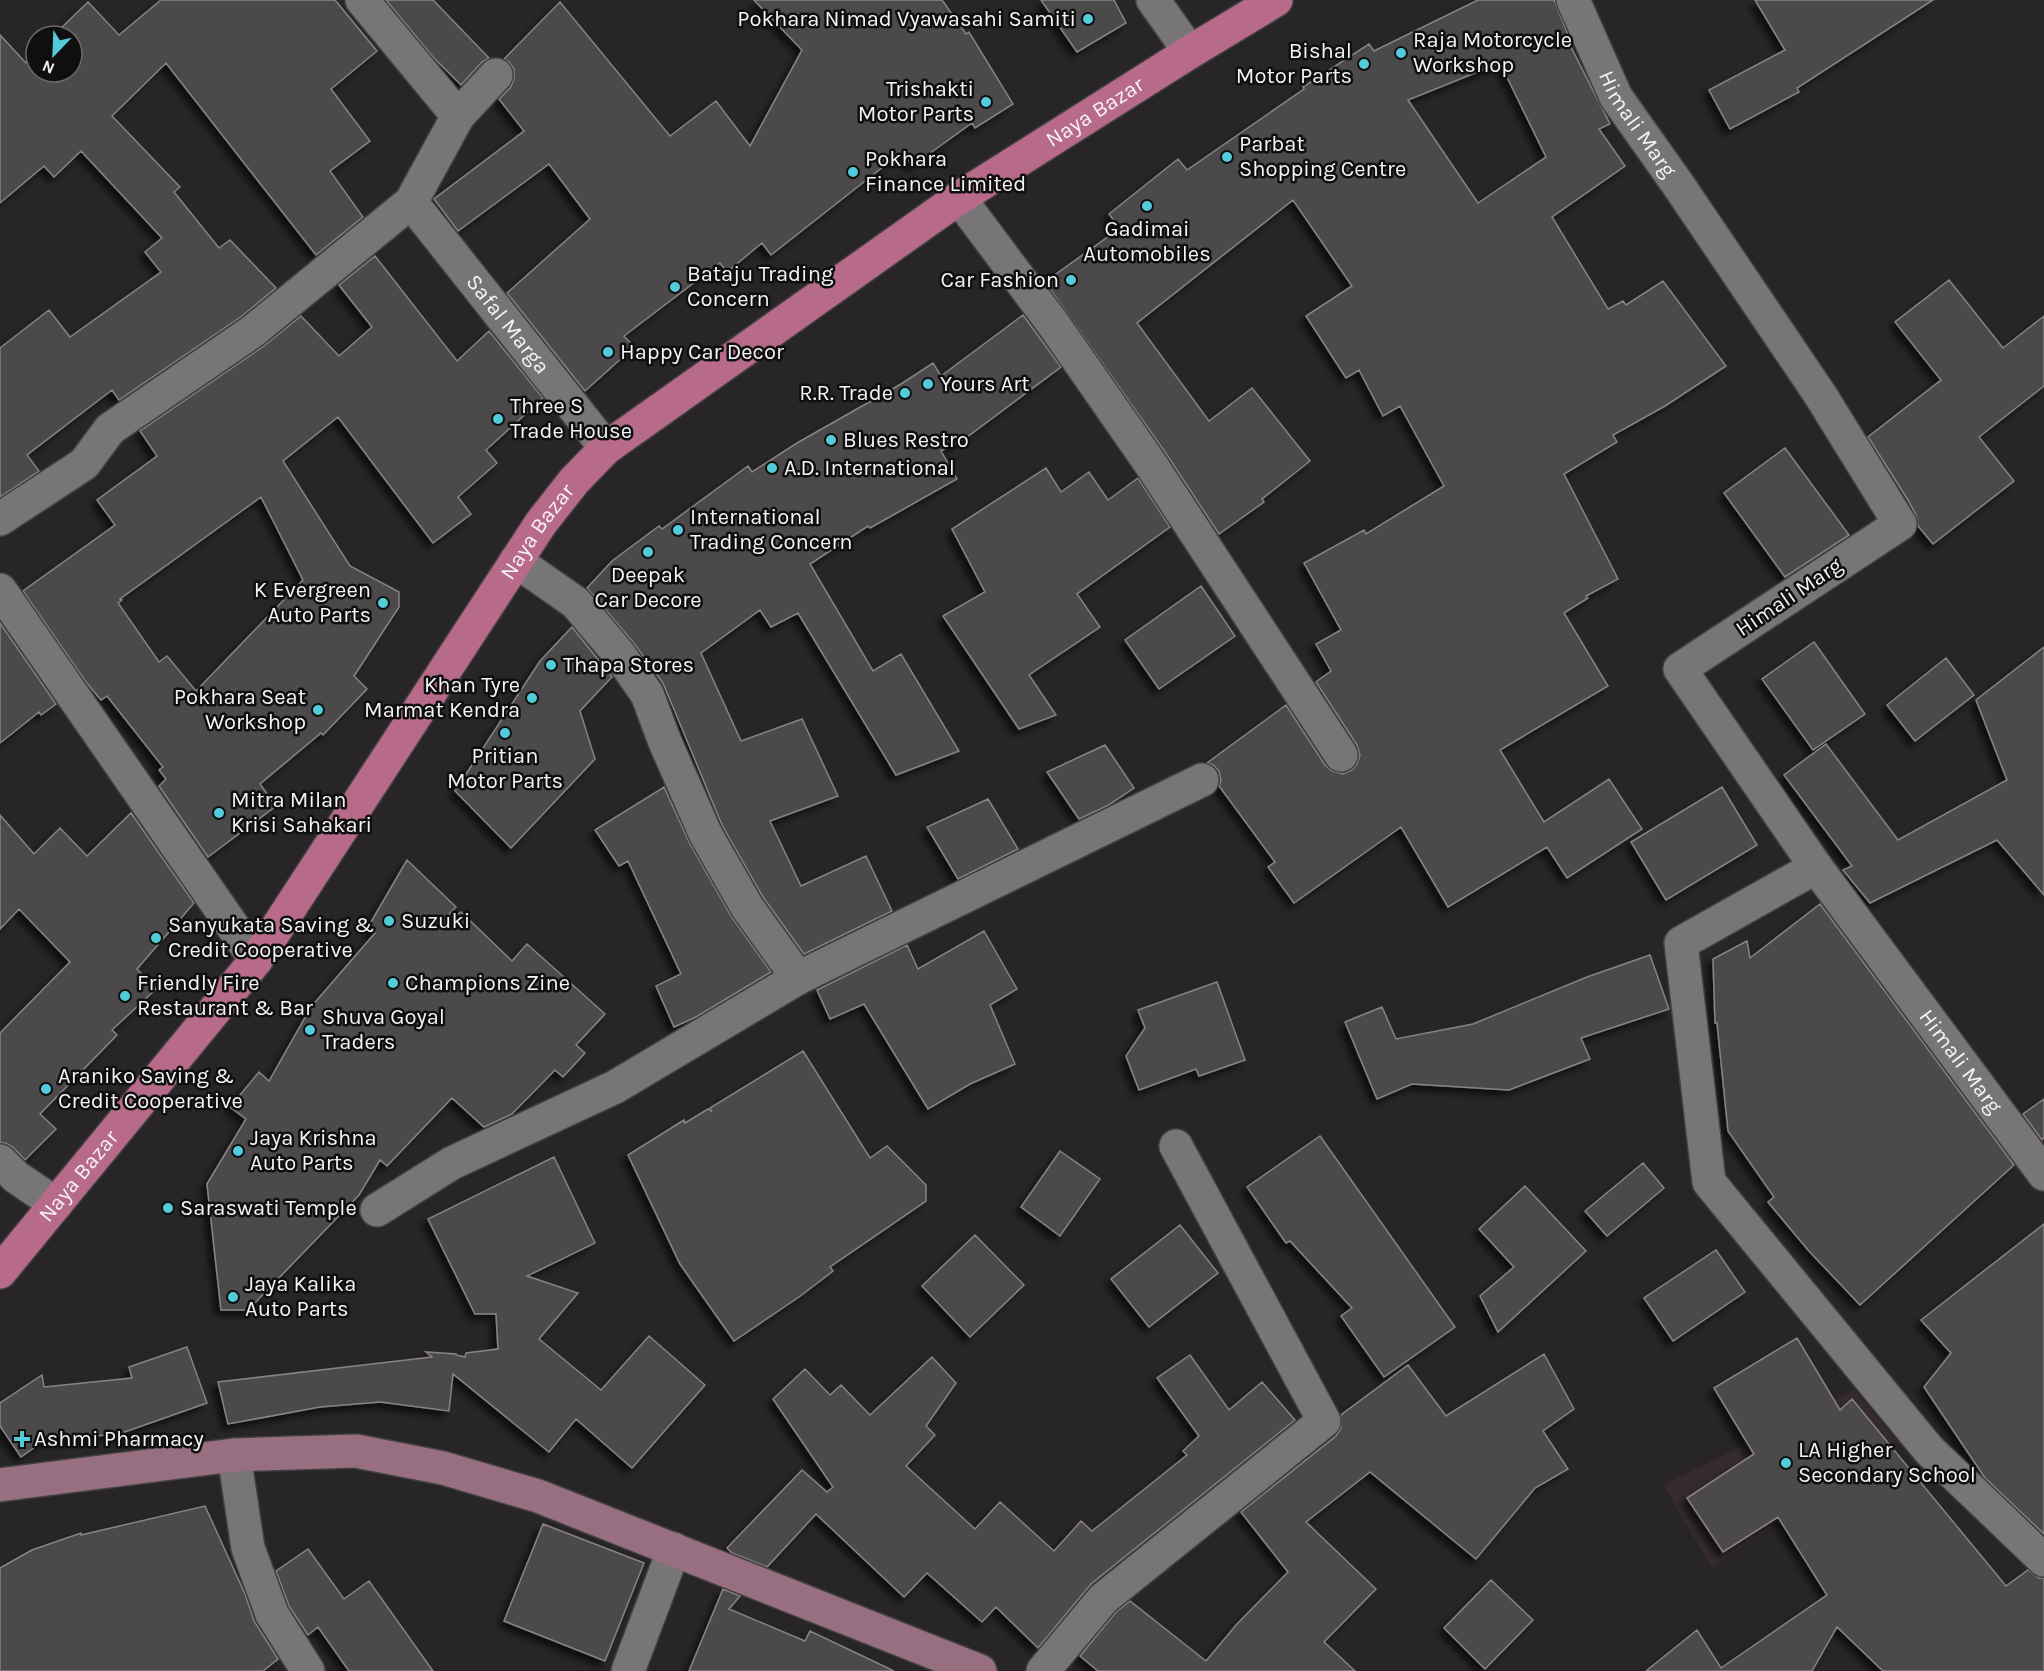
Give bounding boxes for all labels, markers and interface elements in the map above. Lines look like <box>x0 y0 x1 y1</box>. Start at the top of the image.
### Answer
place label: Pokhara Nimad Vyawasahi Samiti <box>737 6 1076 32</box>
marker: Pokhara Nimad Vyawasahi Samiti <box>1081 12 1095 26</box>
north arrow <box>24 24 84 84</box>
place label: Raja Motorcycle Workshop <box>1413 27 1572 78</box>
place label: Bishal Motor Parts <box>1236 38 1352 89</box>
marker: Raja Motorcycle Workshop <box>1394 46 1408 60</box>
text: N <box>39 56 57 78</box>
marker: Bishal Motor Parts <box>1357 57 1371 71</box>
street label: Himali Marg <box>1593 67 1682 183</box>
street label: Naya Bazar <box>1041 71 1149 153</box>
place label: Trishakti Motor Parts <box>858 76 974 127</box>
marker: Trishakti Motor Parts <box>979 95 993 109</box>
place label: Parbat Shopping Centre <box>1239 131 1406 182</box>
place label: Pokhara Finance Limited <box>865 146 1026 197</box>
marker: Parbat Shopping Centre <box>1220 150 1234 164</box>
marker: Pokhara Finance Limited <box>846 165 860 179</box>
marker: Gadimai Automobiles <box>1140 199 1154 213</box>
place label: Gadimai Automobiles <box>1083 216 1211 267</box>
place label: Bataju Trading Concern <box>687 261 834 312</box>
place label: Car Fashion <box>940 267 1059 293</box>
street label: Safal Marga <box>461 269 555 379</box>
marker: Car Fashion <box>1064 273 1078 287</box>
marker: Bataju Trading Concern <box>668 280 682 294</box>
place label: Happy Car Decor <box>620 339 784 365</box>
marker: Happy Car Decor <box>601 345 615 359</box>
place label: Yours Art <box>940 371 1030 397</box>
marker: Yours Art <box>921 377 935 391</box>
place label: R.R. Trade <box>799 380 893 406</box>
marker: R.R. Trade <box>898 386 912 400</box>
place label: Three S Trade House <box>510 393 632 444</box>
marker: Three S Trade House <box>491 412 505 426</box>
place label: Blues Restro <box>843 427 969 453</box>
marker: Blues Restro <box>824 433 838 447</box>
place label: A.D. International <box>784 455 955 481</box>
marker: A.D. International <box>765 461 779 475</box>
street label: Naya Bazar <box>495 479 580 584</box>
place label: International Trading Concern <box>690 504 853 555</box>
marker: International Trading Concern <box>671 523 685 537</box>
marker: Deepak Car Decore <box>641 545 655 559</box>
street label: Himali Marg <box>1731 552 1848 642</box>
place label: Deepak Car Decore <box>594 562 702 613</box>
place label: K Evergreen Auto Parts <box>254 577 371 628</box>
marker: K Evergreen Auto Parts <box>376 596 390 610</box>
place label: Thapa Stores <box>563 652 694 678</box>
marker: Thapa Stores <box>544 658 558 672</box>
place label: Khan Tyre Marmat Kendra <box>364 672 520 723</box>
place label: Pokhara Seat Workshop <box>174 684 306 735</box>
marker: Khan Tyre Marmat Kendra <box>525 691 539 705</box>
marker: Pokhara Seat Workshop <box>311 703 325 717</box>
marker: Pritian Motor Parts <box>498 726 512 740</box>
place label: Pritian Motor Parts <box>447 743 563 794</box>
place label: Mitra Milan Krisi Sahakari <box>231 787 372 838</box>
marker: Mitra Milan Krisi Sahakari <box>212 806 226 820</box>
place label: Suzuki <box>401 908 470 934</box>
place label: Sanyukata Saving & Credit Cooperative <box>168 912 374 963</box>
marker: Suzuki <box>382 914 396 928</box>
marker: Sanyukata Saving & Credit Cooperative <box>149 931 163 945</box>
place label: Friendly Fire Restaurant & Bar <box>137 970 313 1021</box>
place label: Champions Zine <box>405 970 570 996</box>
marker: Champions Zine <box>386 976 400 990</box>
marker: Friendly Fire Restaurant & Bar <box>118 989 132 1003</box>
place label: Shuva Goyal Traders <box>322 1004 445 1055</box>
street label: Himali Marg <box>1913 1004 2008 1119</box>
marker: Shuva Goyal Traders <box>303 1023 317 1037</box>
place label: Araniko Saving & Credit Cooperative <box>58 1063 243 1114</box>
marker: Araniko Saving & Credit Cooperative <box>39 1082 53 1096</box>
street label: Naya Bazar <box>33 1125 124 1227</box>
place label: Jaya Krishna Auto Parts <box>250 1125 377 1176</box>
marker: Jaya Krishna Auto Parts <box>231 1144 245 1158</box>
place label: Saraswati Temple <box>180 1195 357 1221</box>
marker: Saraswati Temple <box>161 1201 175 1215</box>
place label: Jaya Kalika Auto Parts <box>245 1271 356 1322</box>
marker: Jaya Kalika Auto Parts <box>226 1290 240 1304</box>
place label: Ashmi Pharmacy <box>34 1426 204 1452</box>
marker: Ashmi Pharmacy <box>15 1432 29 1446</box>
place label: LA Higher Secondary School <box>1798 1437 1976 1488</box>
marker: LA Higher Secondary School <box>1779 1456 1793 1470</box>

